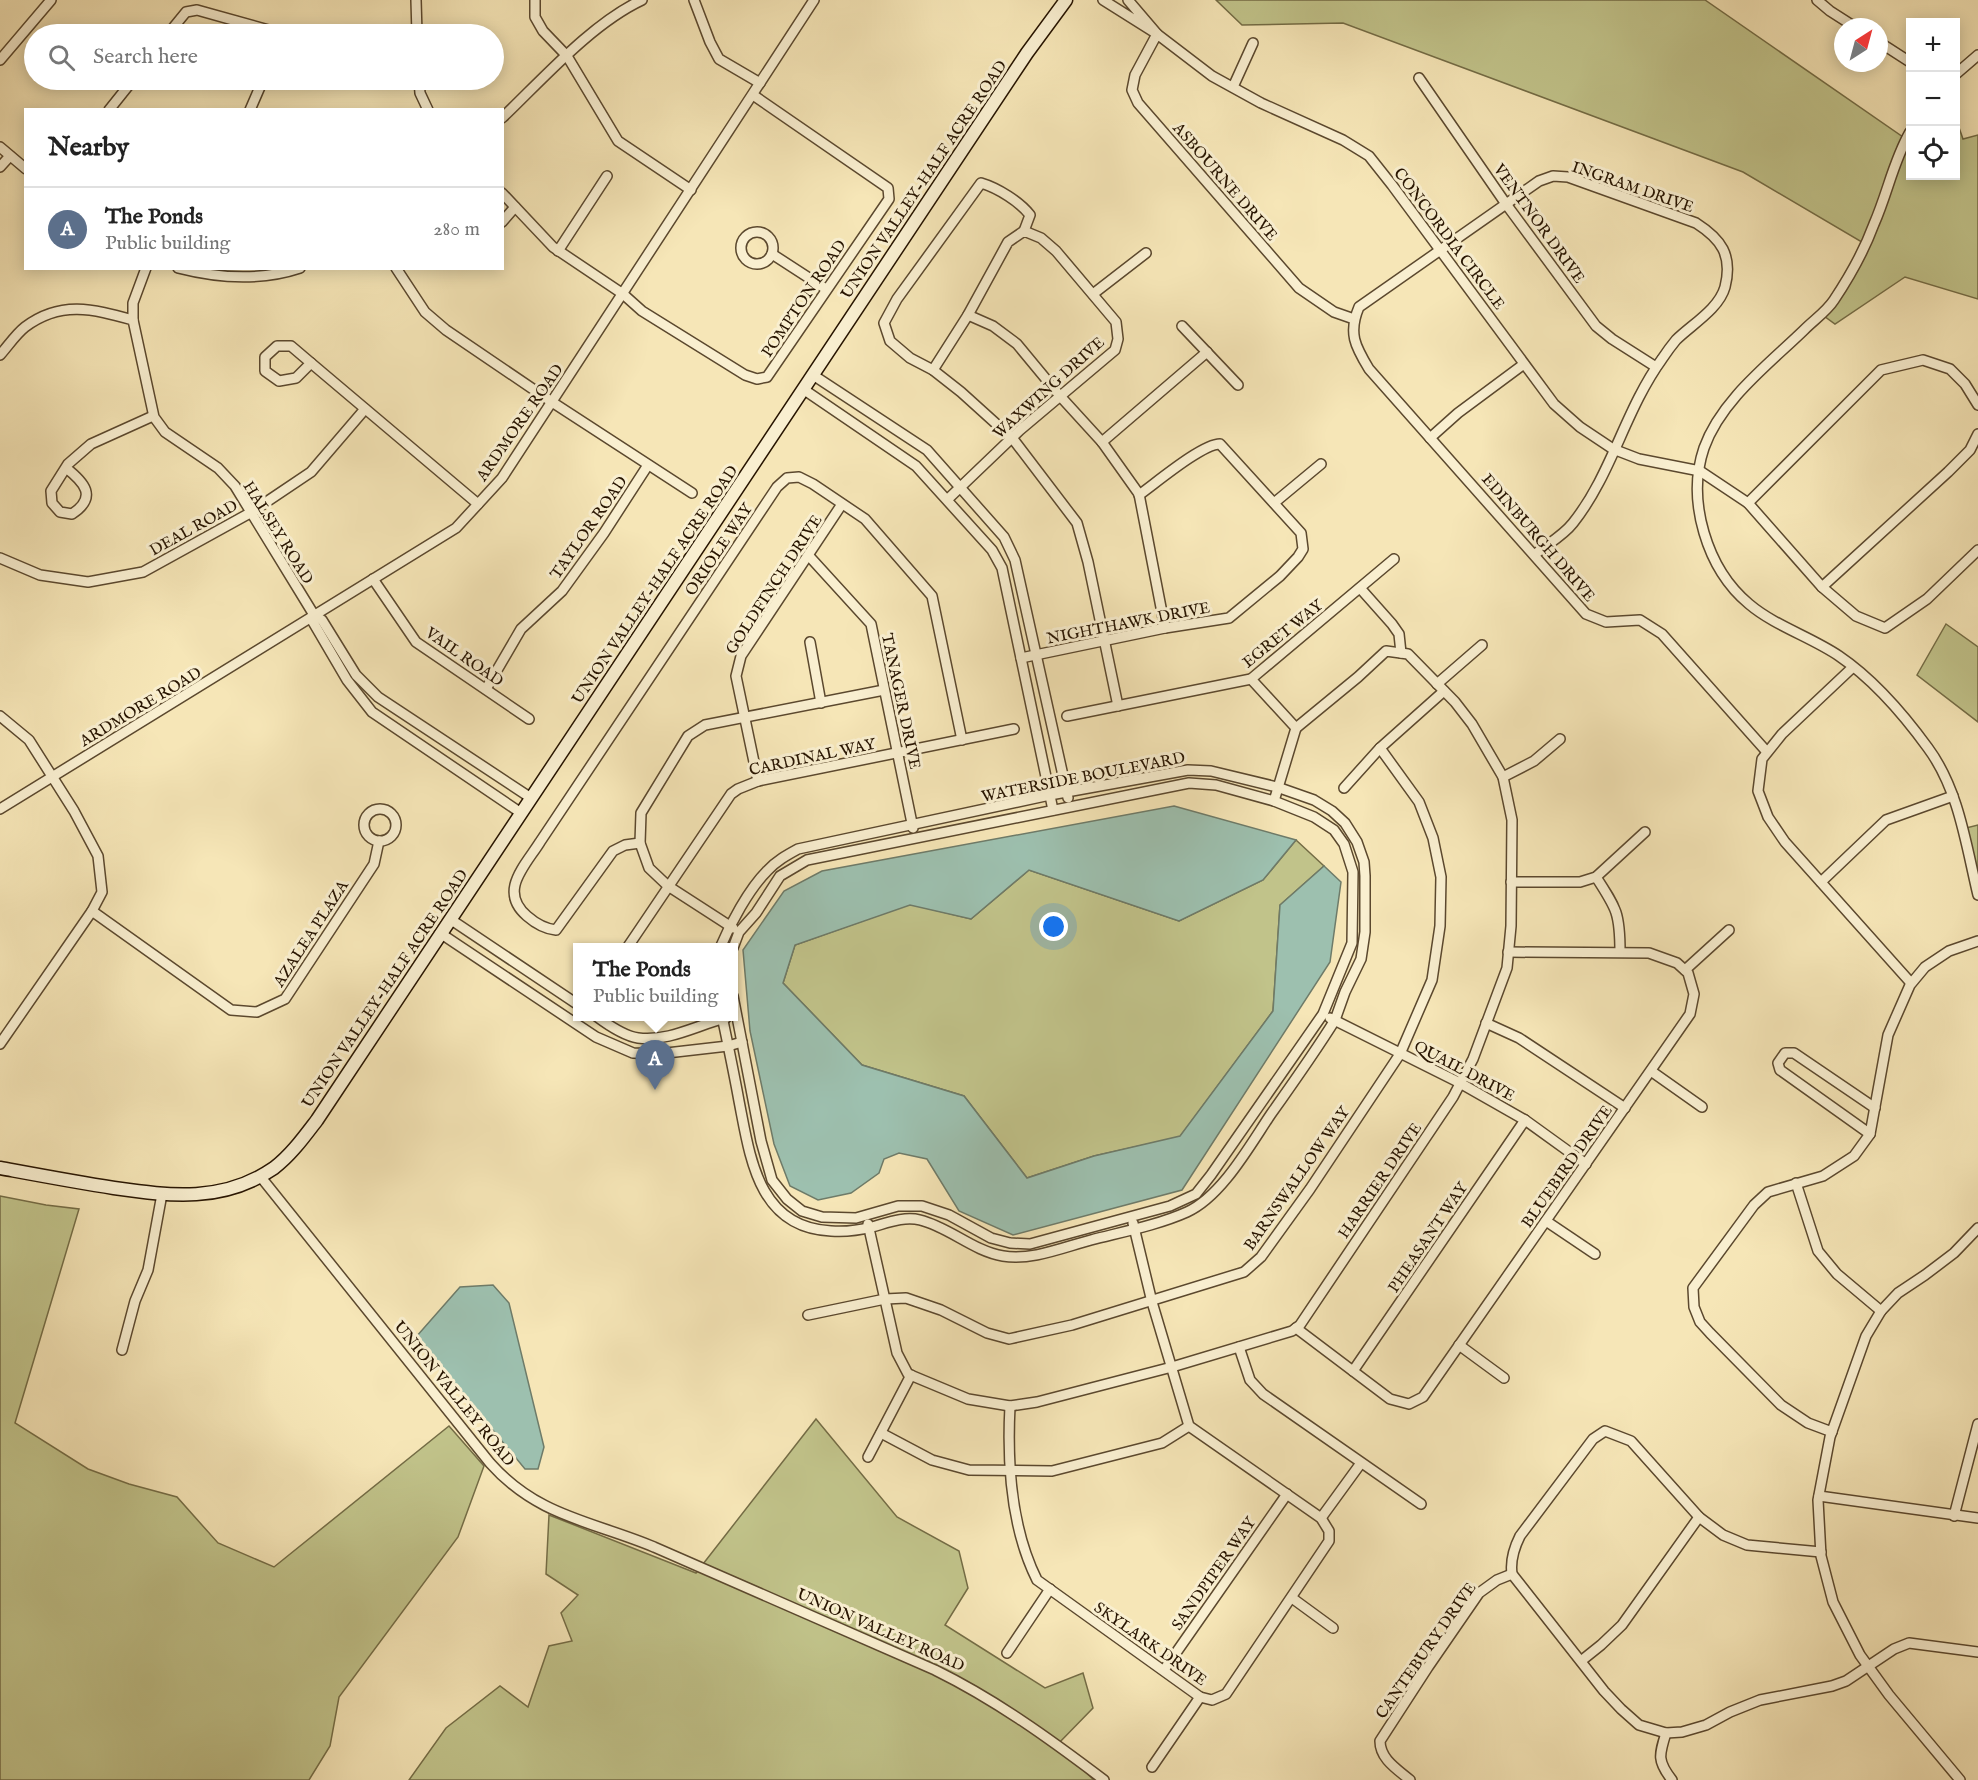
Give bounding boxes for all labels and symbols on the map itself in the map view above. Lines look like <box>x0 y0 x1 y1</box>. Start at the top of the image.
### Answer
north arrow <box>1834 18 1888 72</box>
street label: UNION VALLEY-HALF ACRE ROAD <box>837 57 1012 303</box>
street label: ASBOURNE DRIVE <box>1167 118 1281 245</box>
street label: INGRAM DRIVE <box>1569 158 1696 218</box>
street label: VENTNOR DRIVE <box>1488 160 1588 288</box>
street label: CONCORDIA CIRCLE <box>1388 164 1508 314</box>
street label: POMPTON ROAD <box>758 236 851 362</box>
street label: WAXWING DRIVE <box>989 333 1109 444</box>
street label: ARDMORE ROAD <box>472 360 569 486</box>
street label: UNION VALLEY-HALF ACRE ROAD <box>568 462 743 708</box>
street label: EDINBURGH DRIVE <box>1476 470 1599 606</box>
street label: TAYLOR ROAD <box>547 473 633 584</box>
street label: HALSEY ROAD <box>238 478 317 588</box>
street label: DEAL ROAD <box>146 496 242 561</box>
street label: ORIOLE WAY <box>681 499 758 600</box>
street label: GOLDFINCH DRIVE <box>722 512 827 659</box>
street label: EGRET WAY <box>1239 595 1329 673</box>
street label: NIGHTHAWK DRIVE <box>1045 598 1212 650</box>
street label: VAIL ROAD <box>420 623 507 692</box>
street label: TANAGER DRIVE <box>876 632 924 771</box>
street label: ARDMORE ROAD <box>76 663 206 753</box>
street label: CARDINAL WAY <box>747 735 879 781</box>
street label: WATERSIDE BOULEVARD <box>980 748 1187 808</box>
street label: UNION VALLEY-HALF ACRE ROAD <box>298 866 473 1112</box>
street label: AZALEA PLAZA <box>269 876 354 992</box>
your location <box>1039 912 1068 941</box>
street label: QUAIL DRIVE <box>1410 1037 1518 1107</box>
pin: A <box>636 1040 674 1090</box>
street label: BARNSWALLOW WAY <box>1240 1102 1356 1255</box>
street label: BLUEBIRD DRIVE <box>1518 1102 1617 1232</box>
street label: HARRIER DRIVE <box>1334 1119 1427 1243</box>
street label: PHEASANT WAY <box>1384 1178 1474 1297</box>
street label: UNION VALLEY ROAD <box>389 1317 518 1471</box>
street label: SANDPIPER WAY <box>1168 1513 1262 1635</box>
street label: CANTEBURY DRIVE <box>1372 1579 1481 1723</box>
street label: UNION VALLEY ROAD <box>793 1585 967 1677</box>
street label: SKYLARK DRIVE <box>1090 1598 1210 1691</box>

